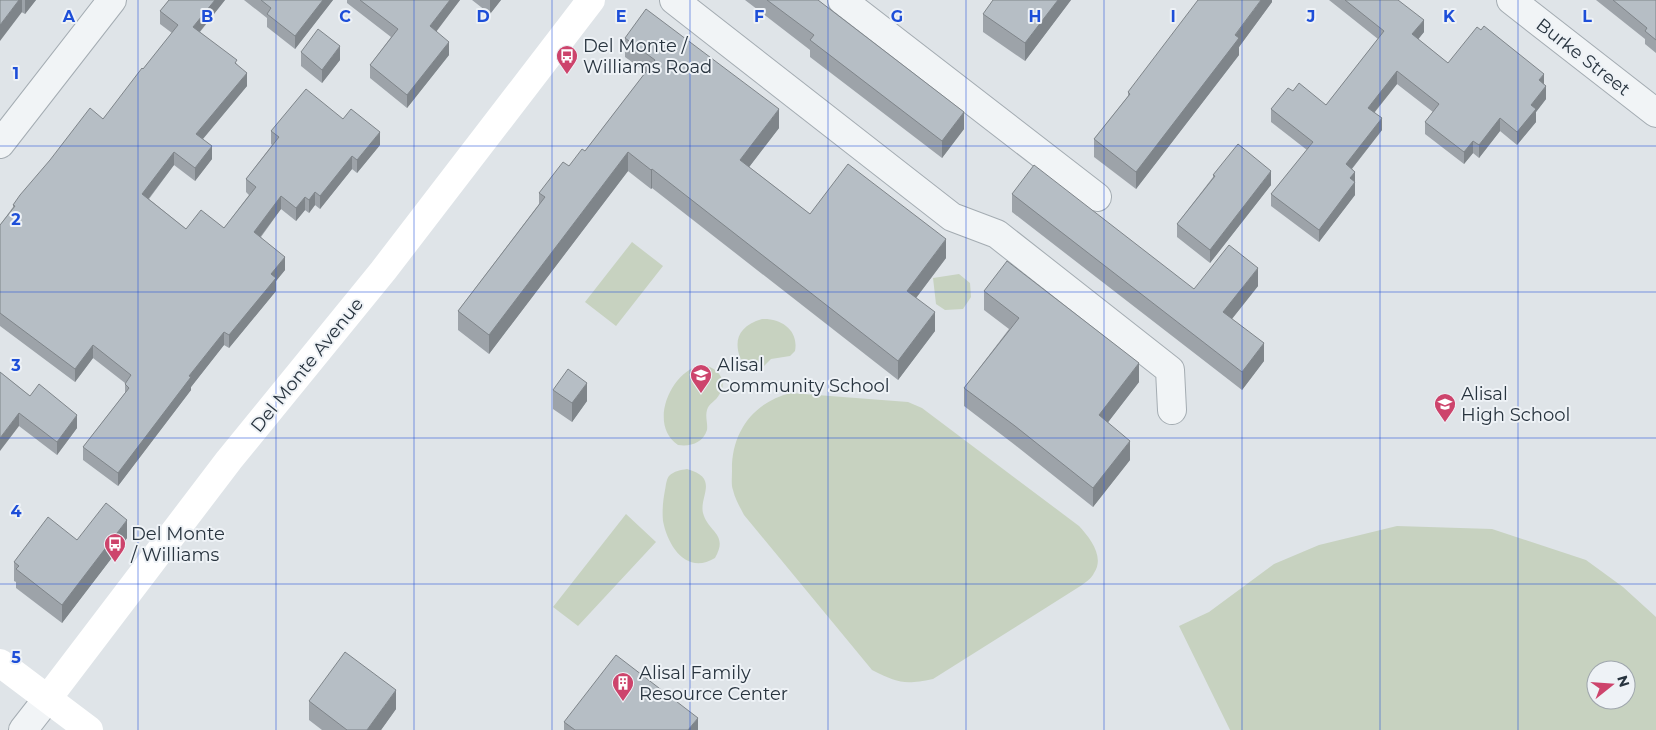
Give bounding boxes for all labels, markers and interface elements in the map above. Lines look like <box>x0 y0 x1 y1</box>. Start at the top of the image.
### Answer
text: A <box>62 7 76 26</box>
text: B <box>201 7 213 26</box>
text: C <box>339 7 351 26</box>
text: D <box>476 7 490 26</box>
text: E <box>616 7 626 26</box>
text: F <box>754 7 764 26</box>
text: G <box>891 7 903 26</box>
text: H <box>1029 7 1041 26</box>
text: I <box>1170 7 1176 26</box>
text: J <box>1306 7 1315 26</box>
text: K <box>1443 7 1456 26</box>
text: L <box>1582 7 1592 26</box>
street label: Burke Street <box>1532 14 1634 100</box>
place label: Del Monte / Williams Road <box>583 35 712 78</box>
bus stop icon: Del Monte / Williams Road <box>555 44 579 75</box>
text: 1 <box>13 64 19 83</box>
text: 2 <box>11 210 21 229</box>
street label: Del Monte Avenue <box>246 293 368 437</box>
place label: Alisal Community School <box>717 354 890 397</box>
text: 3 <box>10 356 21 375</box>
school or university icon: Alisal Community School <box>689 363 713 394</box>
place label: Alisal High School <box>1461 383 1570 426</box>
school or university icon: Alisal High School <box>1433 392 1457 423</box>
text: 4 <box>10 502 22 521</box>
place label: Del Monte / Williams <box>130 523 225 566</box>
bus stop icon: Del Monte / Williams <box>103 532 127 563</box>
text: 5 <box>11 648 21 667</box>
north arrow <box>1586 660 1636 710</box>
place label: Alisal Family Resource Center <box>639 662 788 705</box>
building icon: Alisal Family Resource Center <box>611 671 635 702</box>
text: N <box>1613 673 1634 689</box>

